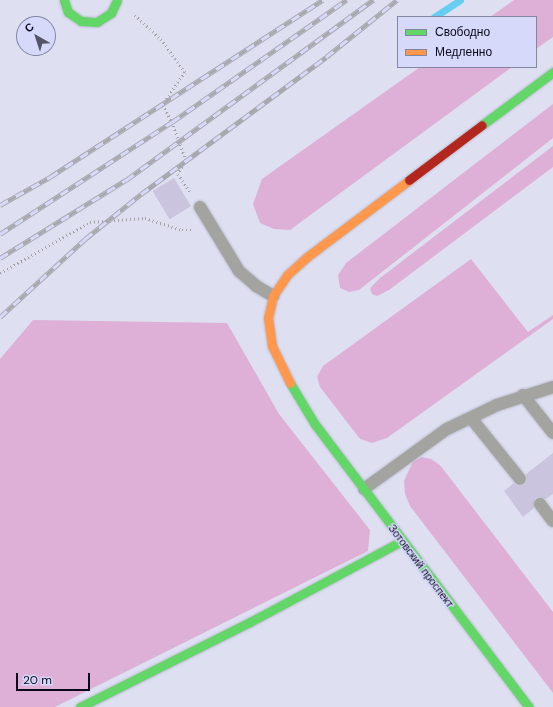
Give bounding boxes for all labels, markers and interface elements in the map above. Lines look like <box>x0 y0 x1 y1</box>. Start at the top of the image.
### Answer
north arrow <box>16 16 56 56</box>
legend <box>397 16 537 68</box>
text: С <box>22 20 37 35</box>
text: Свободно <box>435 24 490 40</box>
text: Медленно <box>435 44 492 60</box>
street label: Зотовский проспект <box>385 522 457 610</box>
scale bar <box>18 665 92 691</box>
text: 20 m <box>23 672 52 688</box>

